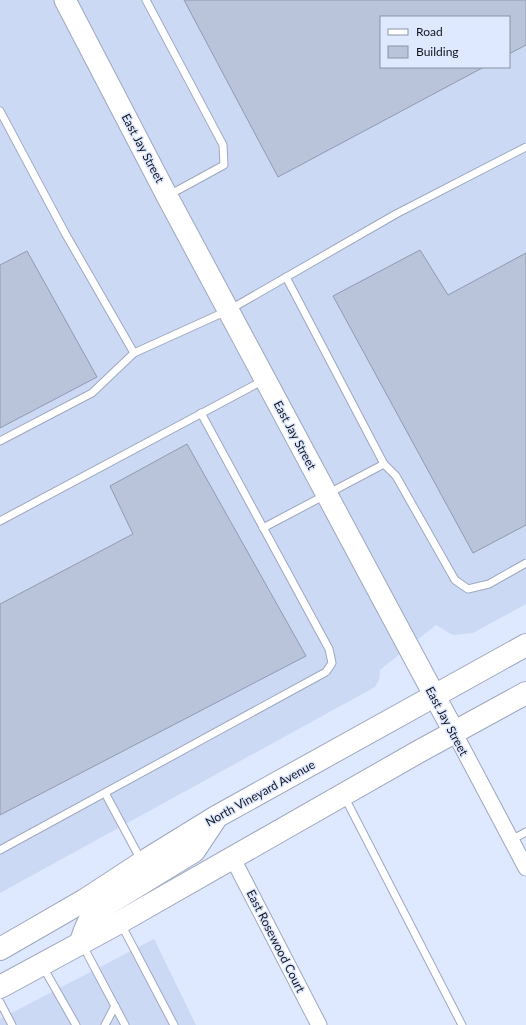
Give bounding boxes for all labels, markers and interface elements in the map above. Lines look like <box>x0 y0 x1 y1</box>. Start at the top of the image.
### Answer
legend <box>380 16 510 68</box>
text: Road <box>416 24 443 39</box>
text: Building <box>416 44 459 59</box>
street label: East Jay Street <box>118 111 168 186</box>
street label: East Jay Street <box>270 398 320 473</box>
street label: East Jay Street <box>422 684 472 759</box>
street label: North Vineyard Avenue <box>203 757 317 829</box>
street label: East Rosewood Court <box>244 887 309 996</box>

